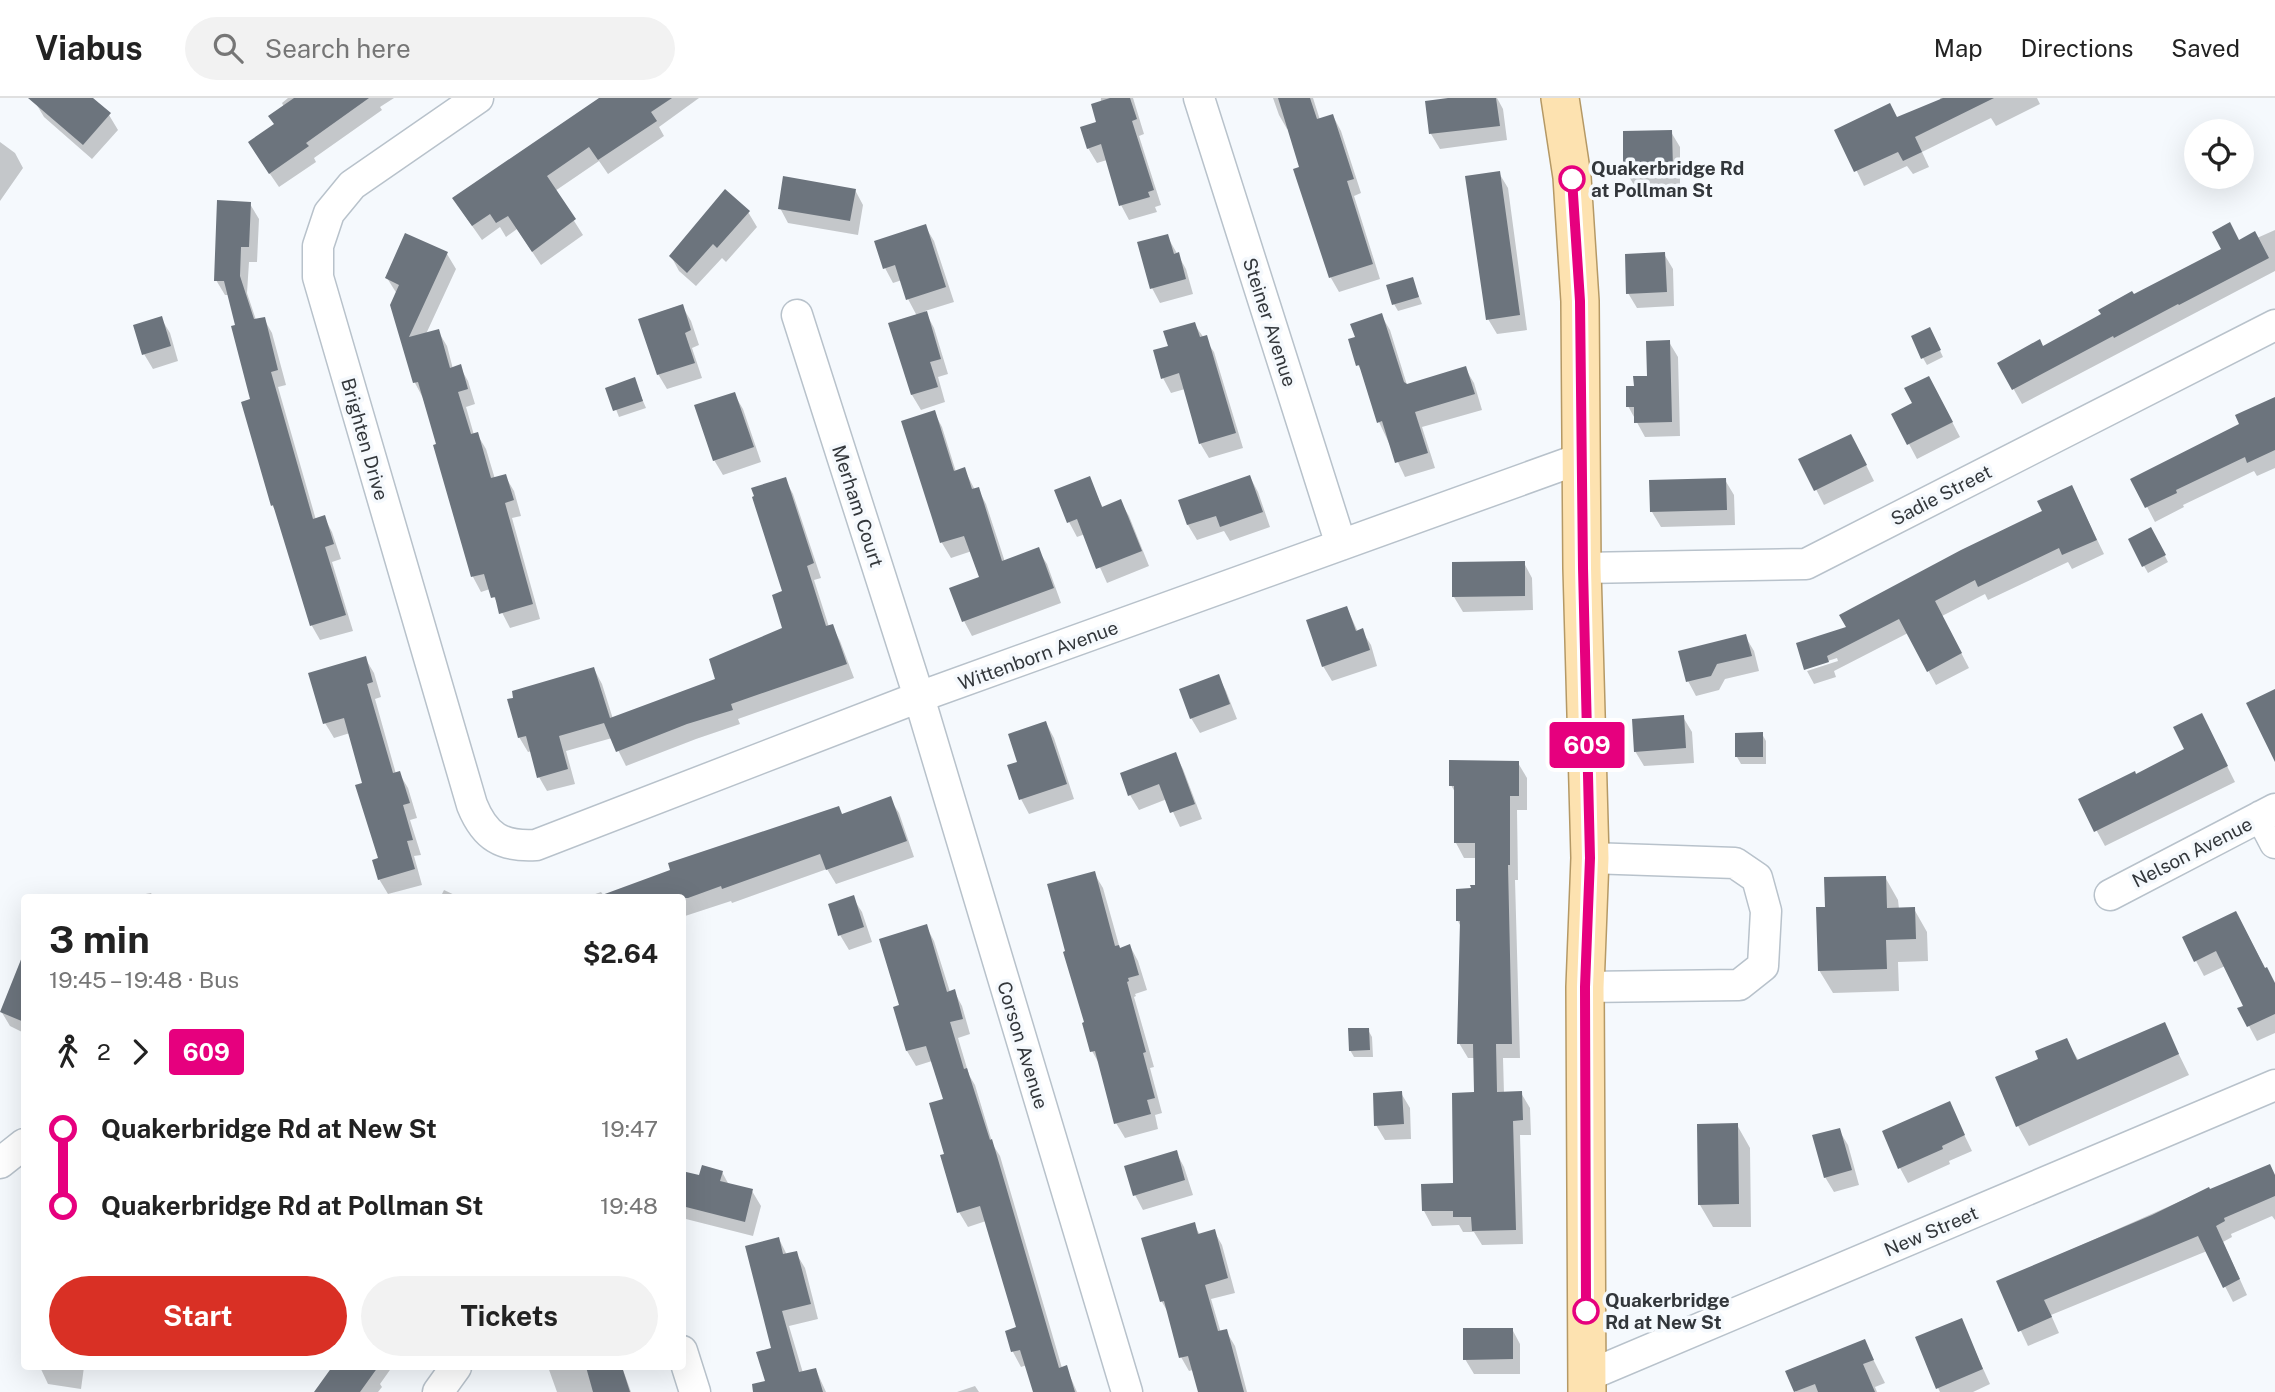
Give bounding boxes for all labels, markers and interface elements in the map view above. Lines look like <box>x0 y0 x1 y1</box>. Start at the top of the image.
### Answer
search box <box>185 17 675 80</box>
text: Viabus <box>35 29 143 67</box>
icon: search <box>209 29 247 67</box>
text: Search here <box>265 33 411 64</box>
text: Map <box>1934 34 1983 62</box>
text: Directions <box>2021 34 2133 62</box>
text: Saved <box>2171 34 2240 62</box>
map controls <box>2184 119 2254 189</box>
button: locate <box>2184 119 2254 189</box>
place label: Quakerbridge Rd at Pollman St <box>1591 157 1744 201</box>
marker: Quakerbridge Rd at Pollman St <box>1559 166 1585 192</box>
street label: Steiner Avenue <box>1239 255 1301 389</box>
street label: Brighten Drive <box>337 375 393 503</box>
street label: Merham Court <box>828 442 888 570</box>
street label: Sadie Street <box>1887 460 1995 530</box>
street label: Wittenborn Avenue <box>955 616 1121 694</box>
line badge: 609 <box>1547 722 1627 768</box>
text: 609 <box>1564 731 1611 759</box>
street label: Nelson Avenue <box>2128 812 2256 892</box>
text: 3 min <box>49 917 150 962</box>
text: $2.64 <box>583 938 658 969</box>
text: 19:45 – 19:48 · Bus <box>49 966 239 993</box>
street label: Corson Avenue <box>993 978 1053 1112</box>
icon: walk <box>49 1033 87 1071</box>
icon: forward <box>121 1033 159 1071</box>
text: 2 <box>97 1038 111 1065</box>
text: 609 <box>183 1038 230 1066</box>
text: Quakerbridge Rd at New St <box>101 1113 437 1144</box>
text: 19:47 <box>601 1115 658 1142</box>
text: Quakerbridge Rd at Pollman St <box>101 1190 483 1221</box>
text: 19:48 <box>600 1192 658 1219</box>
street label: New Street <box>1881 1201 1981 1261</box>
button: Start <box>49 1276 347 1356</box>
button: Tickets <box>361 1276 658 1356</box>
place label: Quakerbridge Rd at New St <box>1605 1289 1730 1333</box>
marker: Quakerbridge Rd at New St <box>1573 1298 1599 1324</box>

